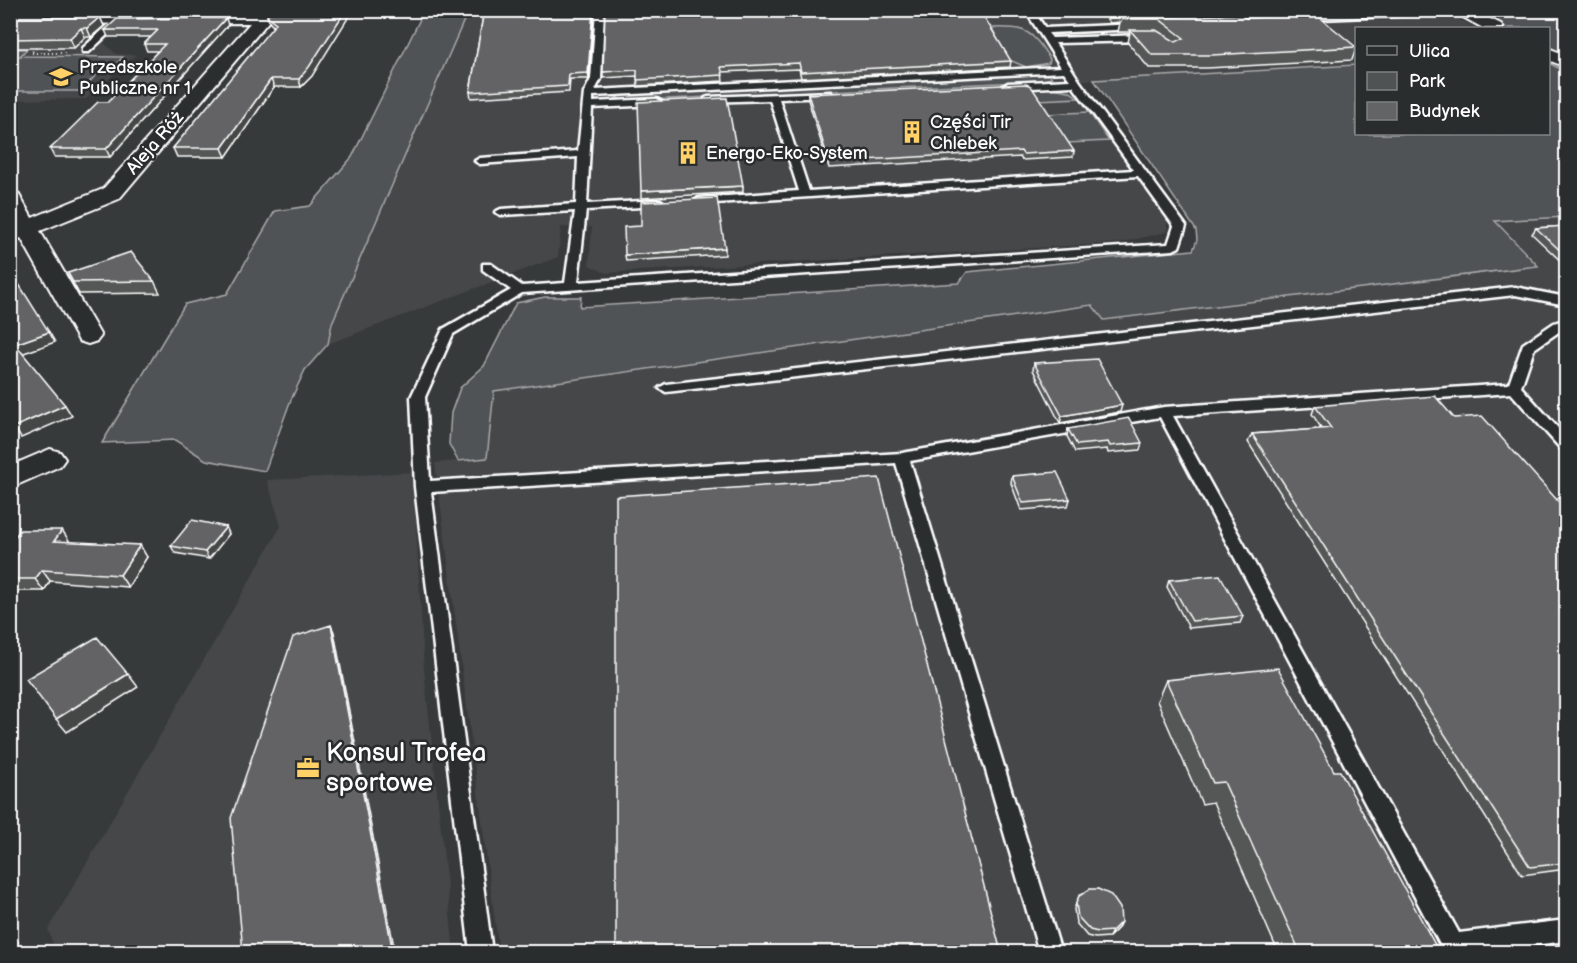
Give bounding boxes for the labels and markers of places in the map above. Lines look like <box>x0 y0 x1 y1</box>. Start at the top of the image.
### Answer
place label: Przedszkole Publiczne nr 1 <box>79 57 191 99</box>
school or university icon: Przedszkole Publiczne nr 1 <box>48 64 74 90</box>
place label: Części Tir Chlebek <box>930 112 1011 154</box>
building icon: Części Tir Chlebek <box>899 119 925 145</box>
building icon: Energo-Eko-System <box>675 140 701 166</box>
place label: Energo-Eko-System <box>706 143 868 164</box>
place label: Konsul Trofea sportowe <box>326 738 486 799</box>
office icon: Konsul Trofea sportowe <box>295 755 321 781</box>

